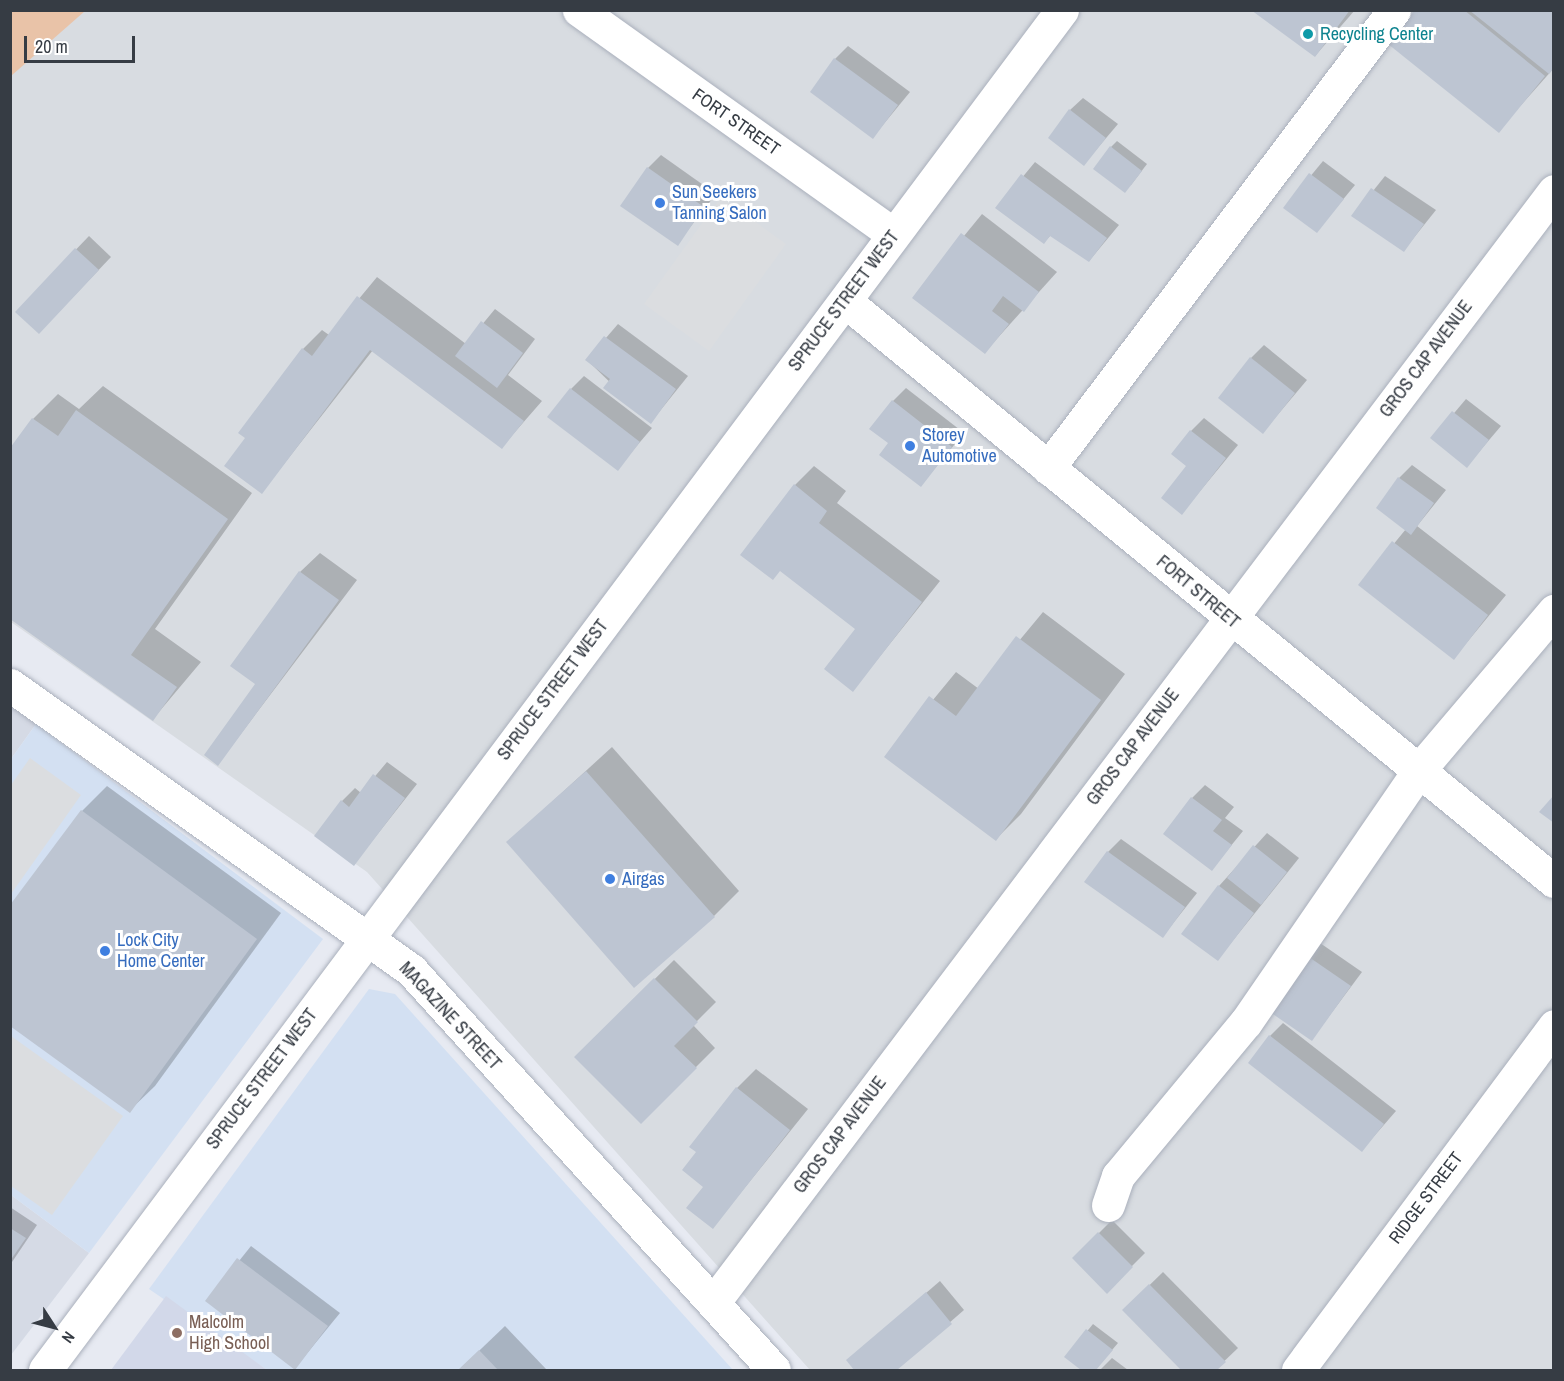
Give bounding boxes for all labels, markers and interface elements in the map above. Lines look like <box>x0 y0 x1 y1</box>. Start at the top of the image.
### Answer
place label: Recycling Center <box>1320 23 1433 45</box>
scale bar <box>27 24 138 62</box>
marker: Recycling Center <box>1301 27 1315 41</box>
text: 20 m <box>35 34 68 59</box>
street label: FORT STREET <box>688 84 784 160</box>
place label: Sun Seekers Tanning Salon <box>672 182 767 224</box>
marker: Sun Seekers Tanning Salon <box>653 196 667 210</box>
street label: SPRUCE STREET WEST <box>784 226 904 376</box>
street label: GROS CAP AVENUE <box>1375 296 1477 422</box>
place label: Storey Automotive <box>922 425 997 468</box>
marker: Storey Automotive <box>903 439 917 453</box>
street label: FORT STREET <box>1152 551 1244 633</box>
street label: SPRUCE STREET WEST <box>493 615 613 765</box>
street label: GROS CAP AVENUE <box>1082 684 1184 810</box>
place label: Airgas <box>622 868 665 890</box>
marker: Airgas <box>603 872 617 886</box>
place label: Lock City Home Center <box>117 930 205 972</box>
marker: Lock City Home Center <box>98 944 112 958</box>
street label: MAGAZINE STREET <box>395 958 505 1074</box>
street label: SPRUCE STREET WEST <box>202 1004 322 1154</box>
street label: GROS CAP AVENUE <box>789 1072 891 1198</box>
street label: RIDGE STREET <box>1385 1148 1467 1248</box>
north arrow <box>24 1297 84 1357</box>
place label: Malcolm High School <box>189 1312 269 1354</box>
marker: Malcolm High School <box>170 1326 184 1340</box>
text: N <box>57 1327 80 1348</box>

